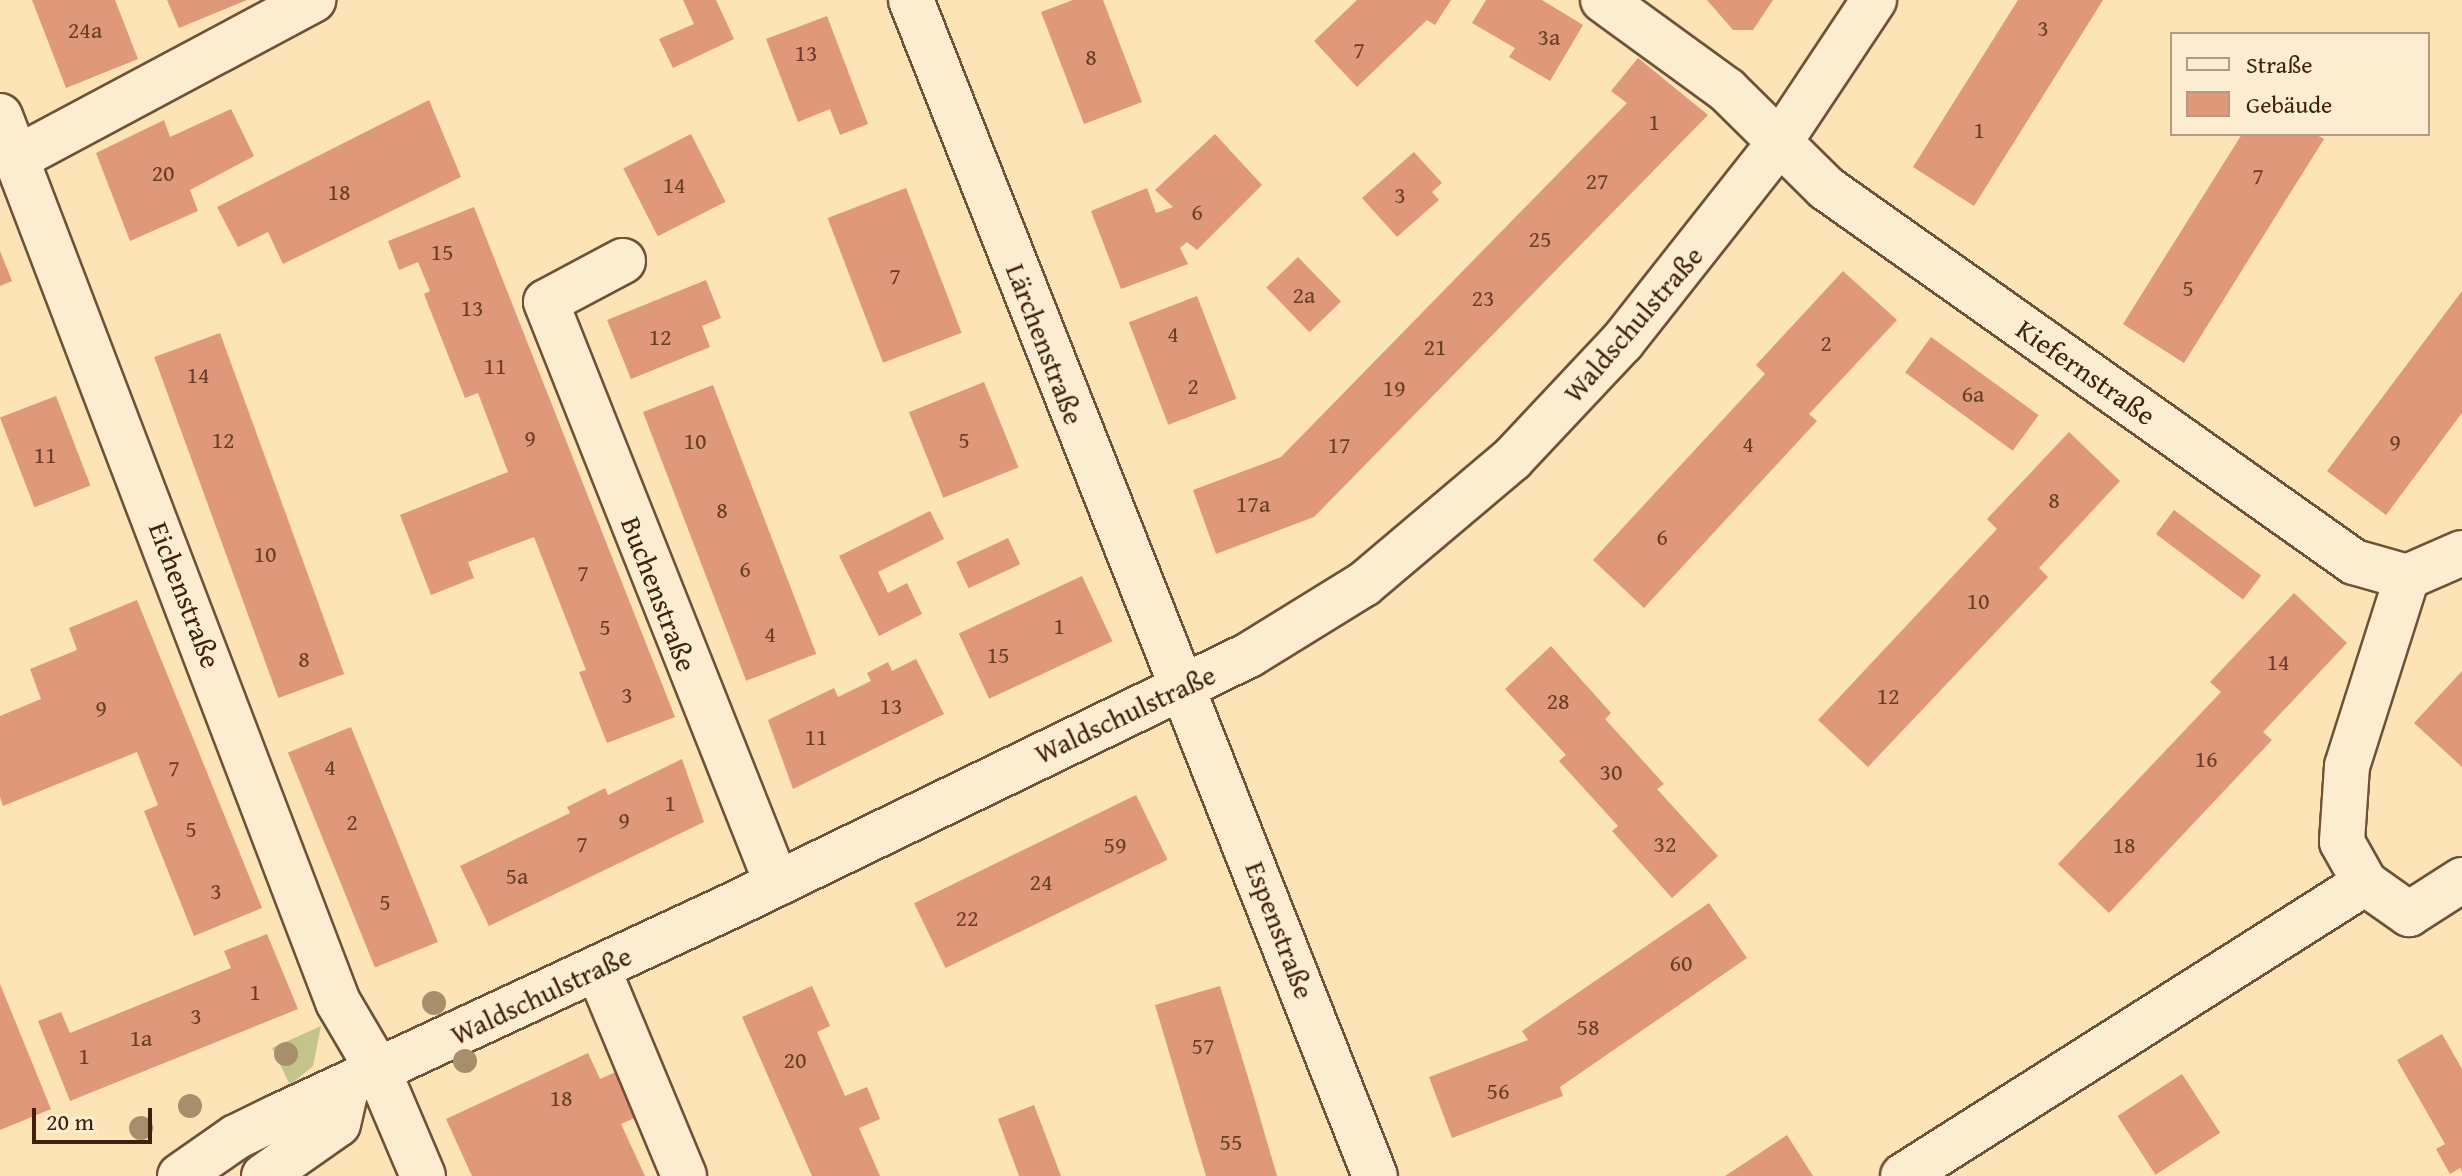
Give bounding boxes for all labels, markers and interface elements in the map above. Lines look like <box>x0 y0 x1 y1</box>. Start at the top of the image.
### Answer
house number: 3 <box>2037 14 2049 42</box>
house number: 24a <box>68 16 102 44</box>
house number: 3a <box>1538 23 1560 51</box>
legend <box>2170 32 2430 136</box>
house number: 7 <box>1353 36 1365 64</box>
house number: 13 <box>794 39 818 67</box>
house number: 8 <box>1085 43 1097 71</box>
text: Straße <box>2246 47 2313 82</box>
text: Gebäude <box>2246 87 2332 122</box>
house number: 1 <box>1648 108 1660 136</box>
house number: 1 <box>1973 116 1985 144</box>
house number: 20 <box>151 159 175 187</box>
house number: 7 <box>2252 162 2264 190</box>
house number: 27 <box>1585 167 1609 195</box>
house number: 14 <box>662 171 686 199</box>
house number: 18 <box>327 178 351 206</box>
house number: 3 <box>1394 181 1406 209</box>
house number: 6 <box>1191 198 1203 226</box>
house number: 25 <box>1528 225 1552 253</box>
house number: 15 <box>430 238 454 266</box>
street label: Waldschulstraße <box>1556 239 1710 409</box>
street label: Lärchenstraße <box>999 259 1091 429</box>
house number: 7 <box>889 262 901 290</box>
house number: 5 <box>2182 274 2194 302</box>
house number: 2a <box>1293 281 1315 309</box>
house number: 23 <box>1471 284 1495 312</box>
house number: 13 <box>460 294 484 322</box>
street label: Kiefernstraße <box>2010 312 2162 432</box>
house number: 4 <box>1167 320 1179 348</box>
house number: 12 <box>648 323 672 351</box>
house number: 2 <box>1820 329 1832 357</box>
house number: 21 <box>1423 333 1447 361</box>
house number: 11 <box>483 352 507 380</box>
house number: 14 <box>186 361 210 389</box>
house number: 2 <box>1187 372 1199 400</box>
house number: 19 <box>1382 374 1406 402</box>
house number: 6a <box>1962 380 1984 408</box>
house number: 9 <box>524 424 536 452</box>
house number: 12 <box>211 426 235 454</box>
house number: 5 <box>958 426 970 454</box>
house number: 10 <box>683 427 707 455</box>
house number: 9 <box>2389 428 2401 456</box>
house number: 4 <box>1742 430 1754 458</box>
house number: 17 <box>1327 431 1351 459</box>
house number: 11 <box>33 441 57 469</box>
house number: 8 <box>2048 486 2060 514</box>
house number: 17a <box>1236 490 1270 518</box>
house number: 8 <box>716 496 728 524</box>
street label: Buchenstraße <box>614 512 704 676</box>
street label: Eichenstraße <box>142 517 228 673</box>
house number: 6 <box>1656 523 1668 551</box>
house number: 10 <box>253 540 277 568</box>
house number: 6 <box>739 555 751 583</box>
house number: 7 <box>577 559 589 587</box>
house number: 10 <box>1966 587 1990 615</box>
house number: 1 <box>1053 612 1065 640</box>
house number: 5 <box>599 613 611 641</box>
house number: 4 <box>764 620 776 648</box>
house number: 15 <box>986 641 1010 669</box>
house number: 8 <box>298 645 310 673</box>
house number: 14 <box>2266 648 2290 676</box>
street label: Waldschulstraße <box>1029 657 1221 771</box>
house number: 3 <box>621 681 633 709</box>
house number: 12 <box>1876 682 1900 710</box>
house number: 28 <box>1546 687 1570 715</box>
house number: 13 <box>879 692 903 720</box>
house number: 9 <box>95 694 107 722</box>
house number: 11 <box>804 723 828 751</box>
house number: 16 <box>2194 745 2218 773</box>
house number: 4 <box>324 753 336 781</box>
house number: 7 <box>168 754 180 782</box>
house number: 30 <box>1599 758 1623 786</box>
house number: 1 <box>664 789 676 817</box>
house number: 9 <box>618 806 630 834</box>
house number: 2 <box>346 808 358 836</box>
house number: 5 <box>185 815 197 843</box>
house number: 7 <box>576 830 588 858</box>
house number: 32 <box>1653 830 1677 858</box>
house number: 59 <box>1103 831 1127 859</box>
house number: 18 <box>2112 831 2136 859</box>
street label: Espenstraße <box>1238 857 1322 1003</box>
house number: 5a <box>506 862 528 890</box>
house number: 24 <box>1029 868 1053 896</box>
house number: 3 <box>210 877 222 905</box>
house number: 5 <box>379 888 391 916</box>
house number: 22 <box>955 904 979 932</box>
street label: Waldschulstraße <box>445 938 637 1052</box>
house number: 60 <box>1669 949 1693 977</box>
house number: 1 <box>249 978 261 1006</box>
house number: 3 <box>190 1002 202 1030</box>
house number: 58 <box>1576 1013 1600 1041</box>
house number: 1a <box>130 1024 152 1052</box>
house number: 57 <box>1191 1032 1215 1060</box>
house number: 1 <box>78 1042 90 1070</box>
house number: 20 <box>783 1046 807 1074</box>
house number: 56 <box>1486 1077 1510 1105</box>
house number: 18 <box>549 1084 573 1112</box>
scale bar <box>36 1092 156 1142</box>
text: 20 m <box>46 1104 94 1139</box>
house number: 55 <box>1219 1128 1243 1156</box>

